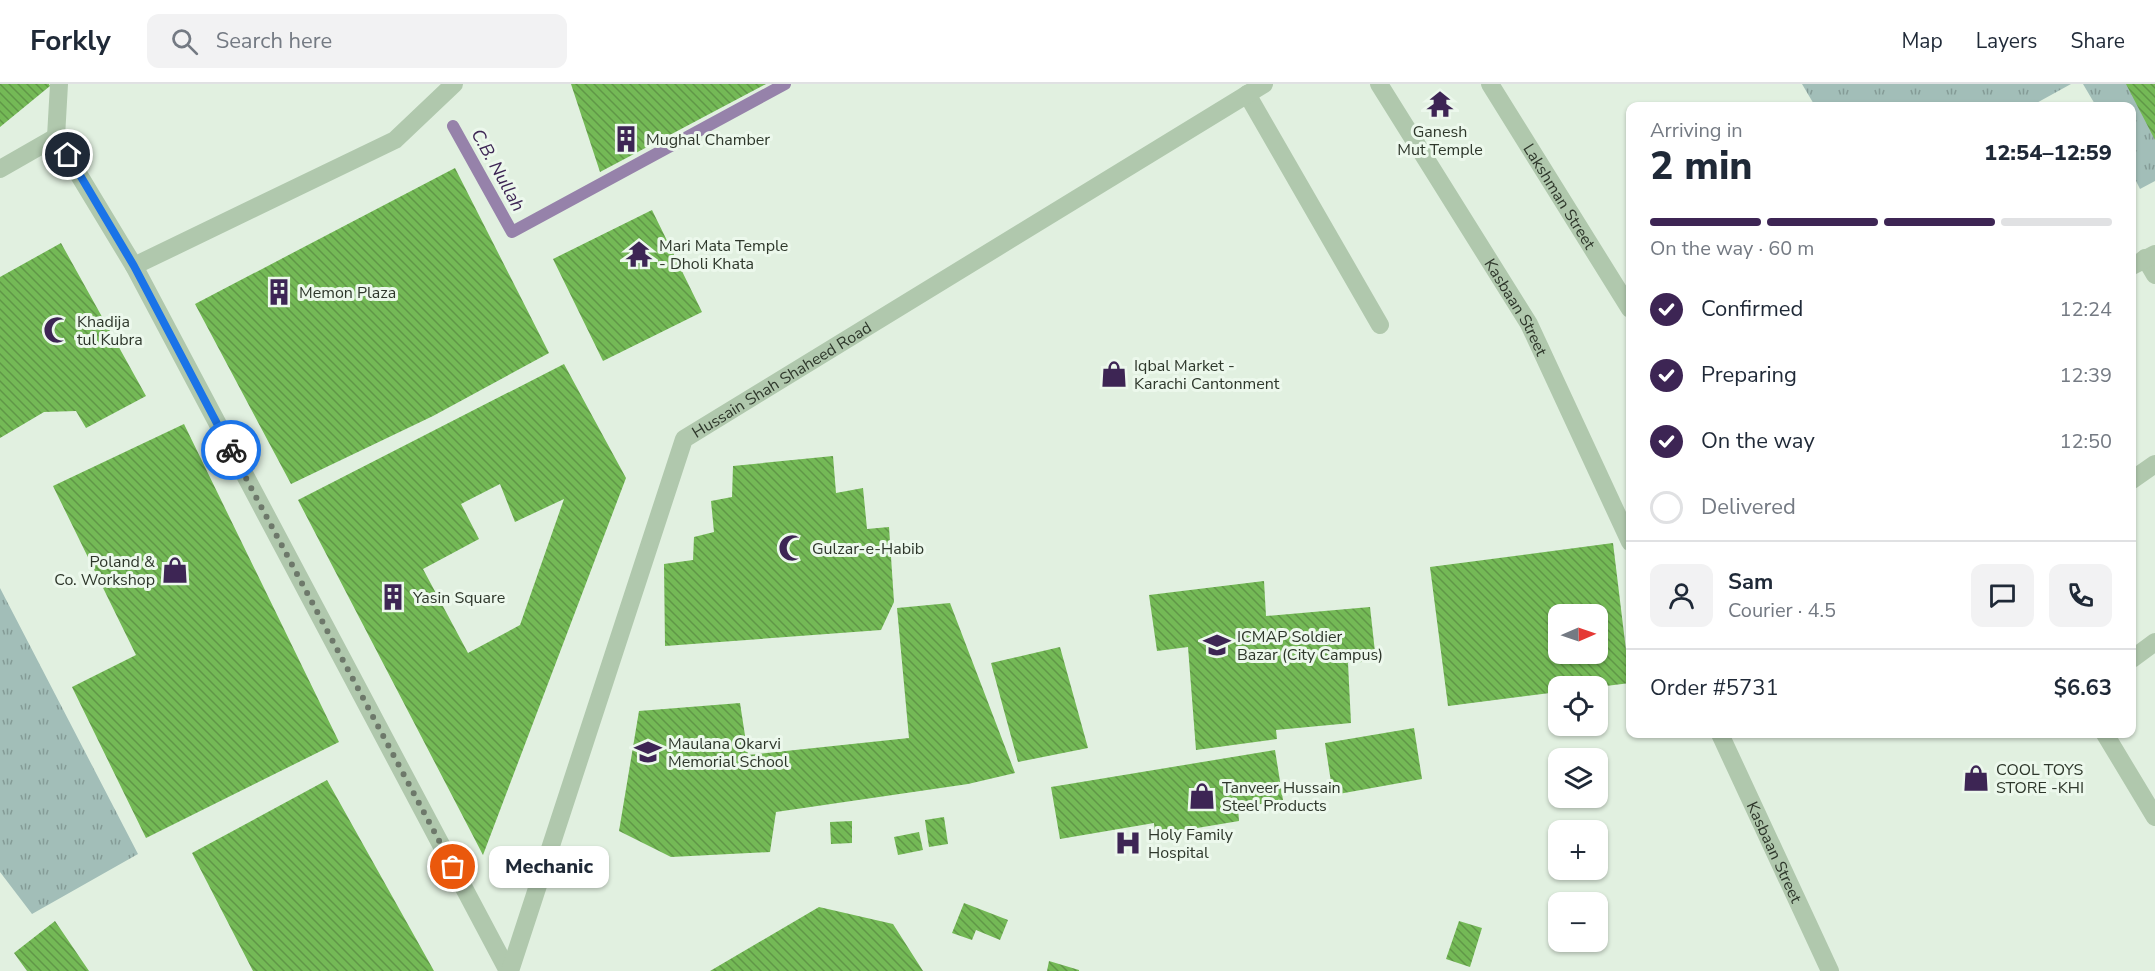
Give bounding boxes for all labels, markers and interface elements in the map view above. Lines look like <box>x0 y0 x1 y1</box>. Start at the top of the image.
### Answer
search box <box>147 14 567 68</box>
text: Forkly <box>30 22 111 60</box>
icon: search <box>168 25 201 58</box>
text: Search here <box>216 26 332 56</box>
text: Map <box>1901 27 1943 55</box>
text: Layers <box>1976 27 2037 55</box>
text: Share <box>2070 27 2125 55</box>
temple icon: Ganesh Mut Temple <box>1425 89 1455 119</box>
text: Arriving in <box>1650 117 1743 144</box>
place label: Ganesh Mut Temple <box>1397 121 1483 161</box>
water label: C.B. Nullah <box>465 124 531 216</box>
building icon: Mughal Chamber <box>611 124 641 154</box>
pin <box>42 129 93 180</box>
place label: Mughal Chamber <box>646 129 770 151</box>
icon: home <box>51 138 84 171</box>
text: 12:54–12:59 <box>1984 138 2112 168</box>
street label: Lakshman Street <box>1518 139 1600 254</box>
text: 2 min <box>1650 140 1753 193</box>
place label: Mari Mata Temple - Dholi Khata <box>659 235 788 275</box>
text: On the way · 60 m <box>1650 235 1814 262</box>
temple icon: Mari Mata Temple - Dholi Khata <box>624 239 654 269</box>
street label: Kasbaan Street <box>1479 254 1552 360</box>
building icon: Memon Plaza <box>264 277 294 307</box>
place label: Memon Plaza <box>299 282 396 304</box>
icon: check <box>1650 293 1683 326</box>
text: Confirmed <box>1701 294 1803 324</box>
text: 12:24 <box>2059 296 2112 323</box>
place label: Khadija tul Kubra <box>77 311 143 351</box>
mosque icon: Khadija tul Kubra <box>42 315 72 345</box>
street label: Hussain Shah Shaheed Road <box>688 317 876 444</box>
place label: Iqbal Market - Karachi Cantonment <box>1134 355 1280 395</box>
shop icon: Iqbal Market - Karachi Cantonment <box>1099 359 1129 389</box>
icon: check <box>1650 359 1683 392</box>
text: Preparing <box>1701 360 1797 390</box>
text: 12:39 <box>2059 362 2112 389</box>
courier <box>201 420 261 480</box>
icon: check <box>1650 425 1683 458</box>
text: On the way <box>1701 426 1815 456</box>
text: 12:50 <box>2059 428 2112 455</box>
icon: bike <box>215 434 248 467</box>
text: Delivered <box>1701 492 1796 522</box>
mosque icon: Gulzar-e-Habib <box>777 533 807 563</box>
place label: Gulzar-e-Habib <box>812 538 924 560</box>
place label: Poland & Co. Workshop <box>54 551 155 591</box>
shop icon: Poland & Co. Workshop <box>160 555 190 585</box>
button: person <box>1650 564 1713 627</box>
button: chat <box>1971 564 2034 627</box>
button: phone <box>2049 564 2112 627</box>
text: Sam <box>1728 567 1773 597</box>
building icon: Yasin Square <box>378 582 408 612</box>
place label: Yasin Square <box>412 587 505 609</box>
text: Courier · 4.5 <box>1728 597 1836 624</box>
north arrow <box>1548 604 1608 664</box>
map controls <box>1548 604 1608 952</box>
place label: ICMAP Soldier Bazar (City Campus) <box>1237 626 1383 666</box>
school or university icon: ICMAP Soldier Bazar (City Campus) <box>1202 630 1232 660</box>
text: Order #5731 <box>1650 673 1779 703</box>
text: $6.63 <box>2054 673 2112 703</box>
button: locate <box>1548 676 1608 736</box>
place label: Maulana Okarvi Memorial School <box>668 733 789 773</box>
school or university icon: Maulana Okarvi Memorial School <box>633 737 663 767</box>
button: layers <box>1548 748 1608 808</box>
place label: COOL TOYS STORE -KHI <box>1996 759 2084 799</box>
shop icon: COOL TOYS STORE -KHI <box>1961 763 1991 793</box>
place label: Tanveer Hussain Steel Products <box>1222 777 1341 817</box>
shop icon: Tanveer Hussain Steel Products <box>1187 781 1217 811</box>
street label: Kasbaan Street <box>1741 798 1807 907</box>
button: + <box>1548 820 1608 880</box>
place label: Holy Family Hospital <box>1148 824 1234 864</box>
hospital icon: Holy Family Hospital <box>1113 828 1143 858</box>
pin <box>427 841 478 892</box>
callout: Mechanic <box>489 846 609 888</box>
icon: bag <box>436 850 469 883</box>
text: Mechanic <box>505 853 593 880</box>
button: − <box>1548 892 1608 952</box>

